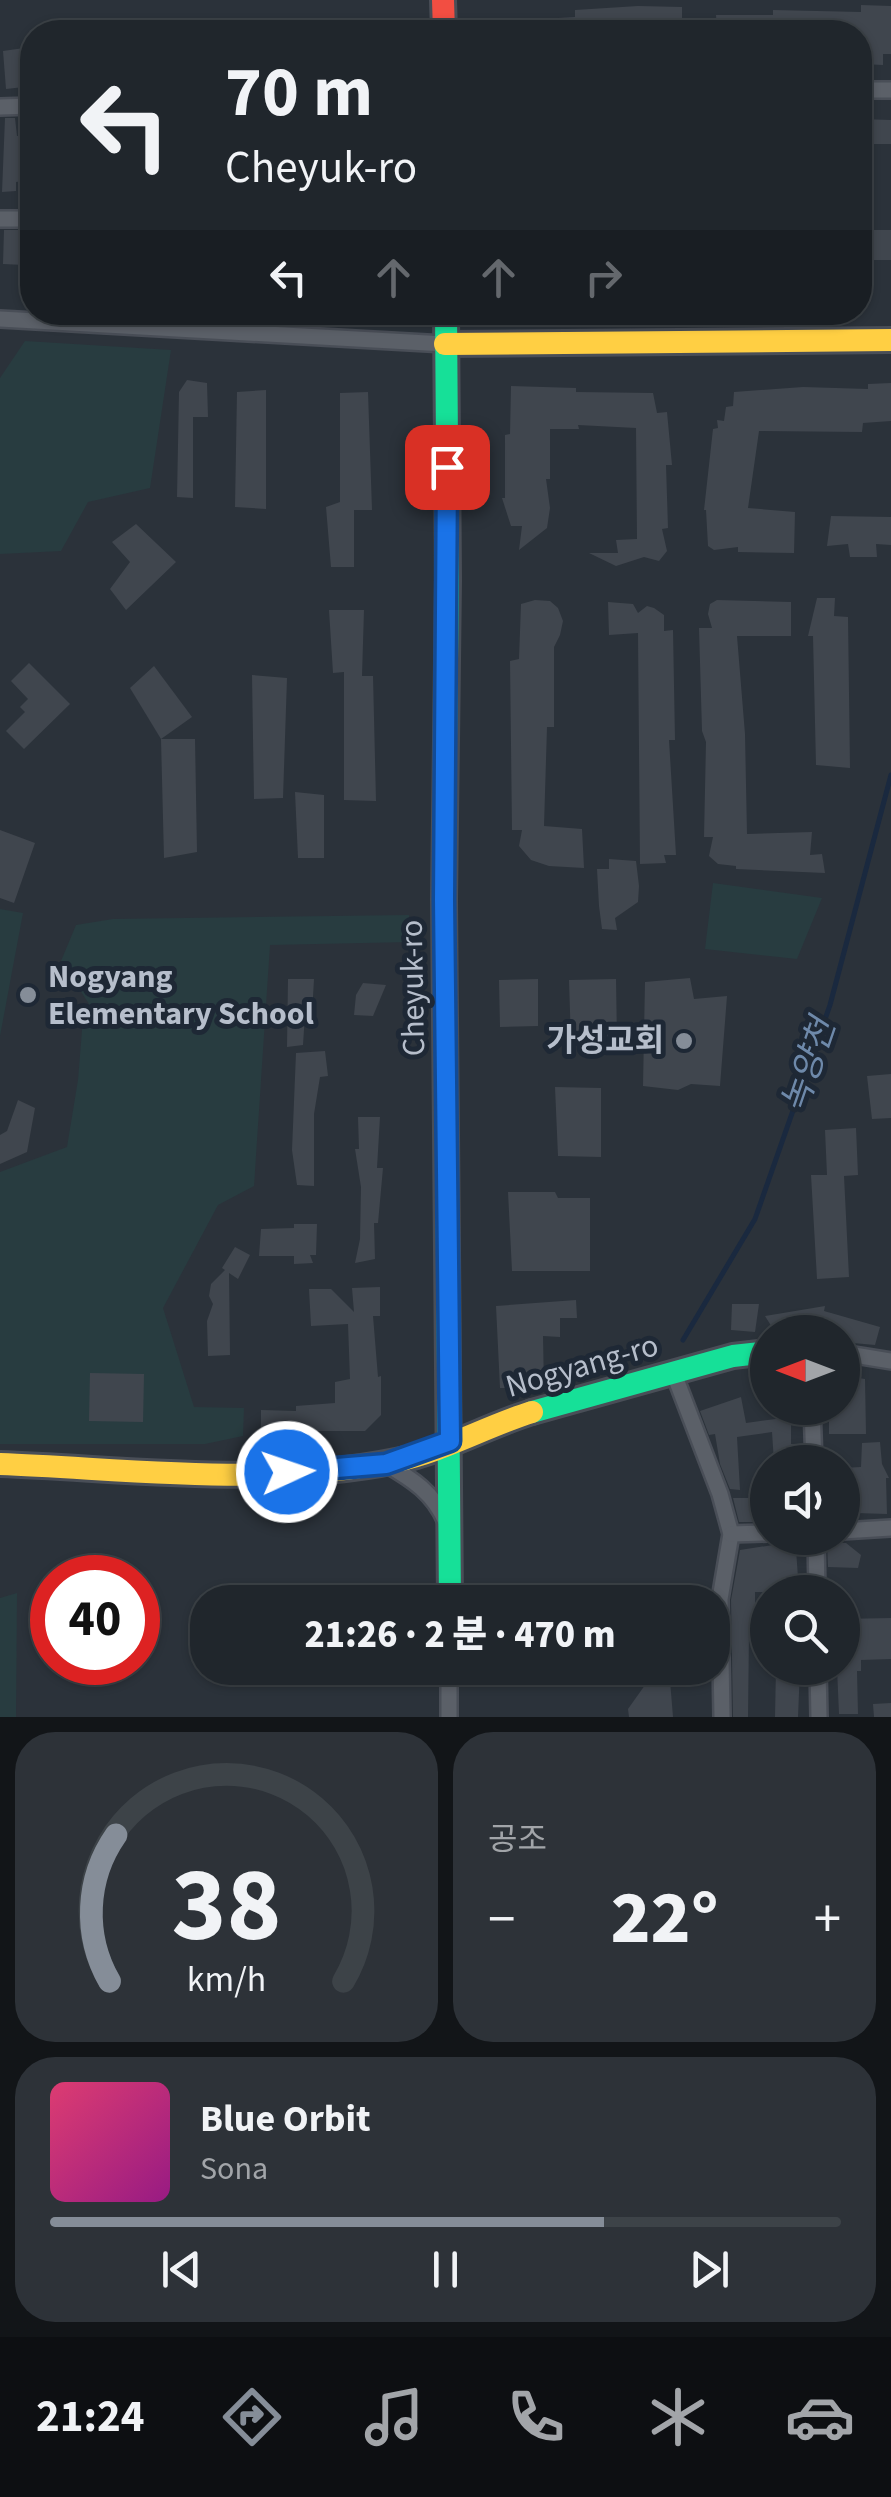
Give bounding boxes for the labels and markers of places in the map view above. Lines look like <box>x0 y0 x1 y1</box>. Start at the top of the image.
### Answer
pin <box>405 425 490 510</box>
place label: Nogyang Elementary School <box>48 954 314 1037</box>
marker: Nogyang Elementary School <box>17 984 39 1006</box>
place label: 가성교회 <box>546 1018 664 1064</box>
marker: 가성교회 <box>673 1030 695 1052</box>

